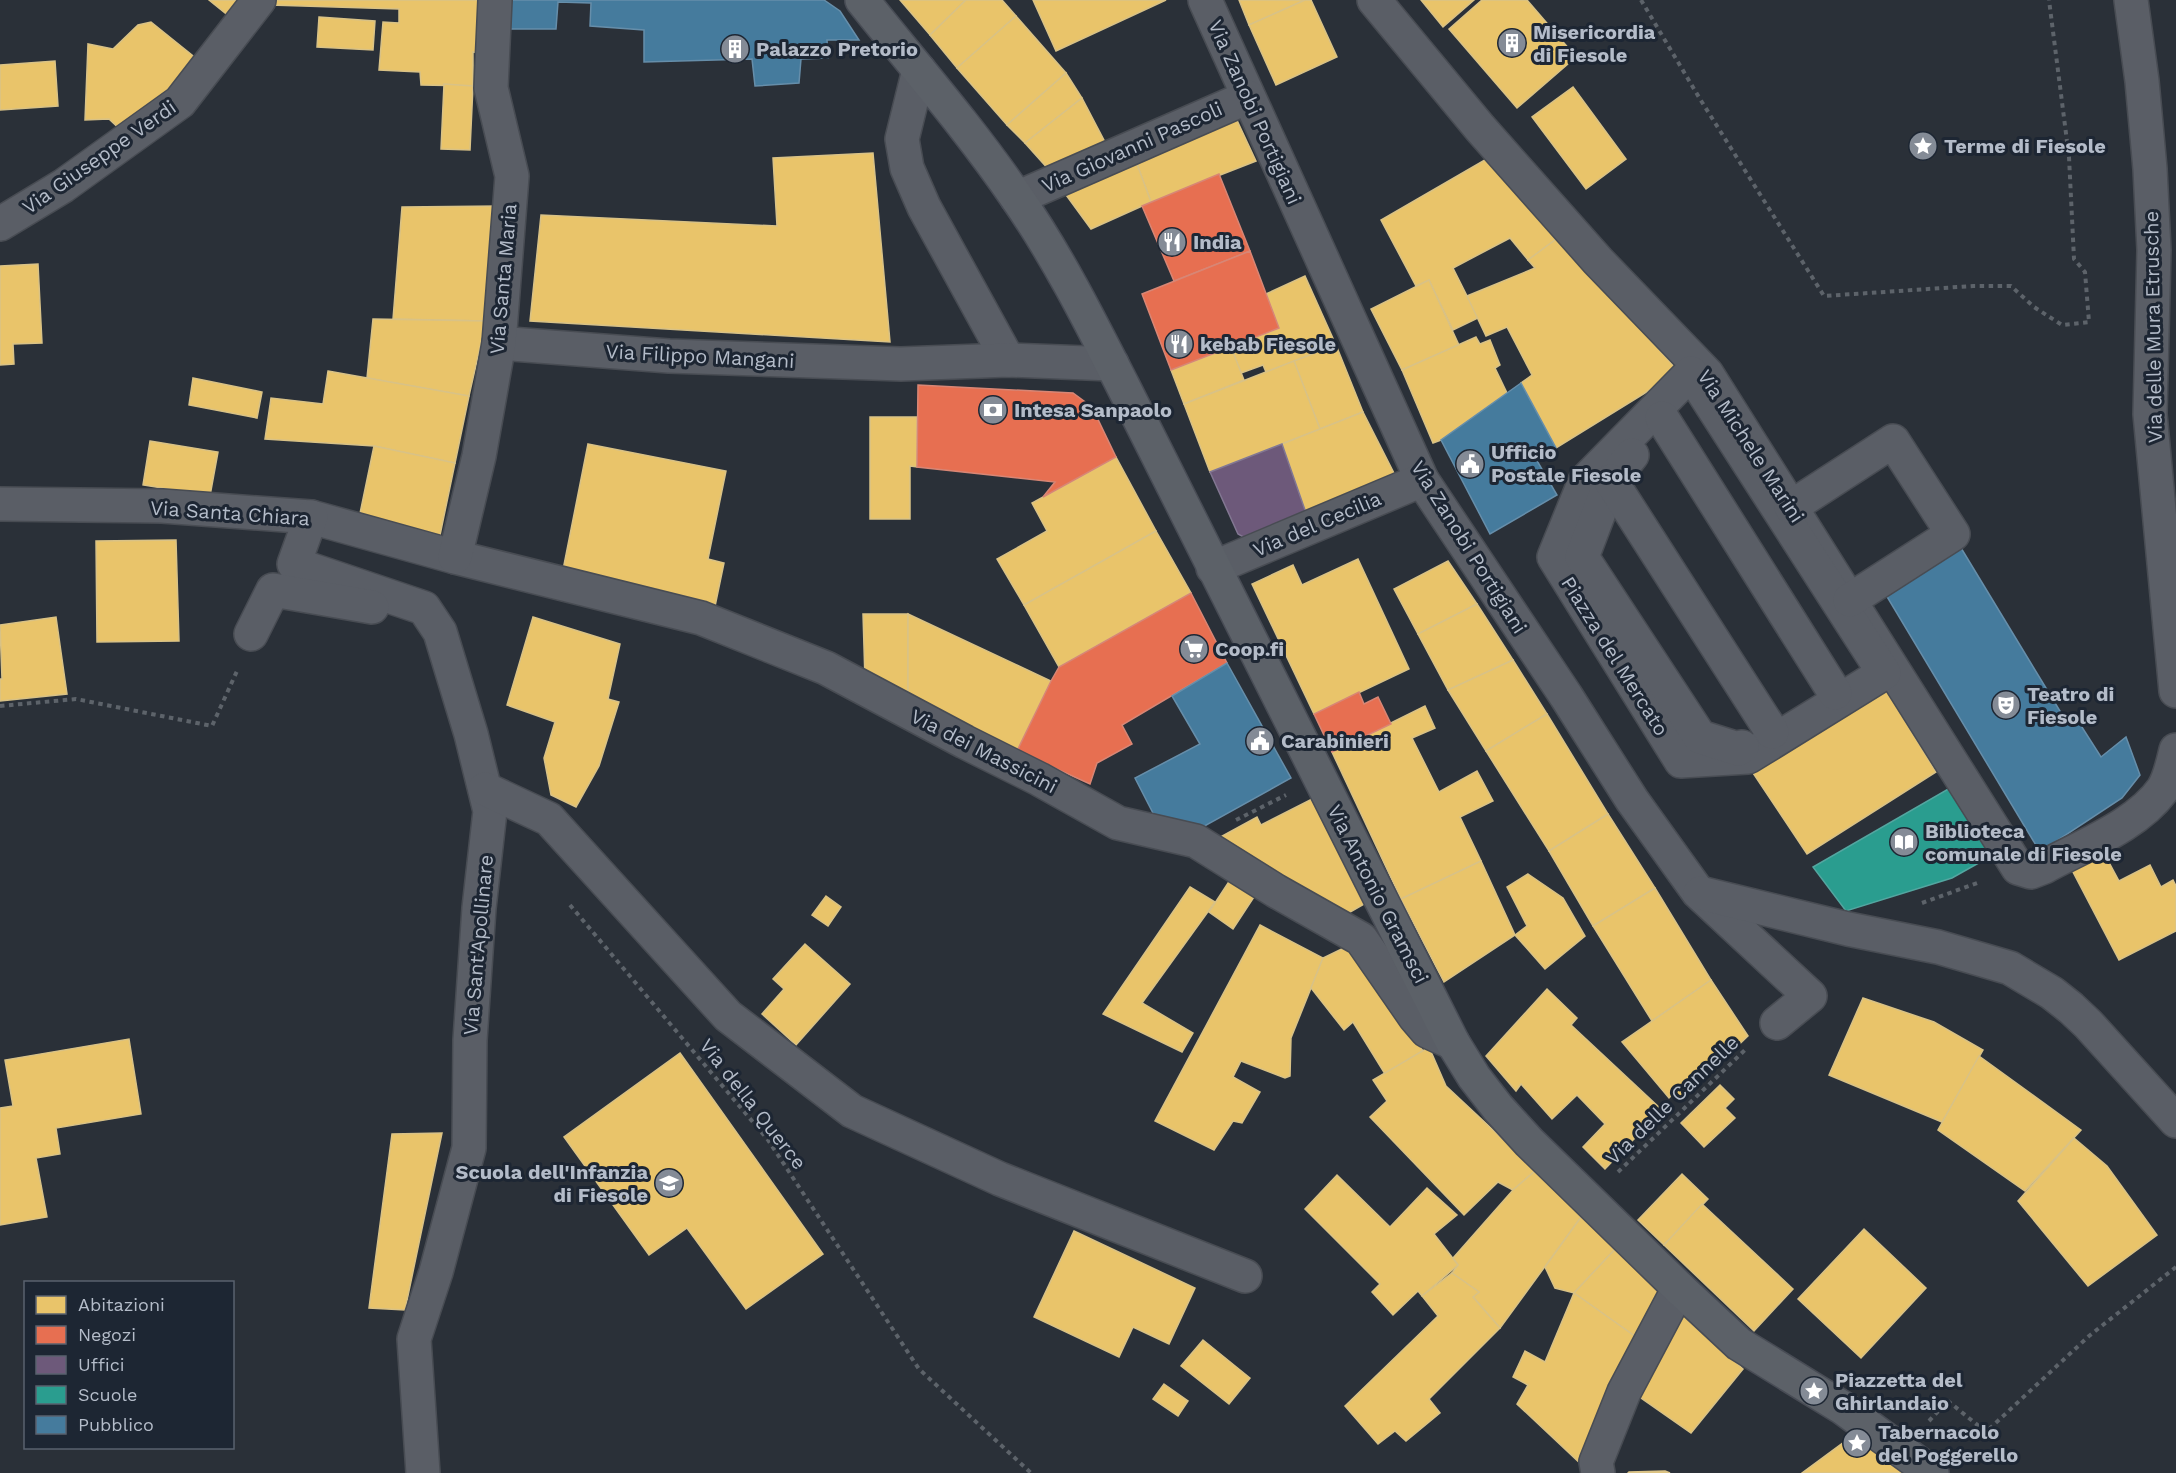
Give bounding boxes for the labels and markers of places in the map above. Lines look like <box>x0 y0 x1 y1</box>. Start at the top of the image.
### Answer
place label: Misericordia di Fiesole <box>1533 20 1656 67</box>
building icon: Misericordia di Fiesole <box>1496 27 1528 59</box>
building icon: Palazzo Pretorio <box>719 33 751 65</box>
place label: Palazzo Pretorio <box>756 37 918 61</box>
place icon: Terme di Fiesole <box>1907 130 1939 162</box>
place label: Terme di Fiesole <box>1944 134 2106 158</box>
restaurant icon: India <box>1156 226 1188 258</box>
place label: India <box>1193 230 1242 254</box>
restaurant icon: kebab Fiesole <box>1163 328 1195 360</box>
place label: kebab Fiesole <box>1200 332 1336 356</box>
bank icon: Intesa Sanpaolo <box>977 394 1009 426</box>
place label: Intesa Sanpaolo <box>1014 398 1172 422</box>
place label: Ufficio Postale Fiesole <box>1491 440 1641 487</box>
public building icon: Ufficio Postale Fiesole <box>1454 448 1486 480</box>
supermarket icon: Coop.fi <box>1178 633 1210 665</box>
place label: Coop.fi <box>1215 637 1284 661</box>
place label: Teatro di Fiesole <box>2027 682 2114 729</box>
theatre icon: Teatro di Fiesole <box>1990 689 2022 721</box>
public building icon: Carabinieri <box>1244 725 1276 757</box>
place label: Carabinieri <box>1281 729 1389 753</box>
place label: Biblioteca comunale di Fiesole <box>1925 819 2122 866</box>
library icon: Biblioteca comunale di Fiesole <box>1888 826 1920 858</box>
place label: Scuola dell'Infanzia di Fiesole <box>456 1160 648 1207</box>
school or university icon: Scuola dell'Infanzia di Fiesole <box>653 1167 685 1199</box>
place label: Piazzetta del Ghirlandaio <box>1835 1368 1963 1415</box>
place icon: Piazzetta del Ghirlandaio <box>1798 1375 1830 1407</box>
place label: Tabernacolo del Poggerello <box>1878 1420 2018 1467</box>
place icon: Tabernacolo del Poggerello <box>1841 1427 1873 1459</box>

